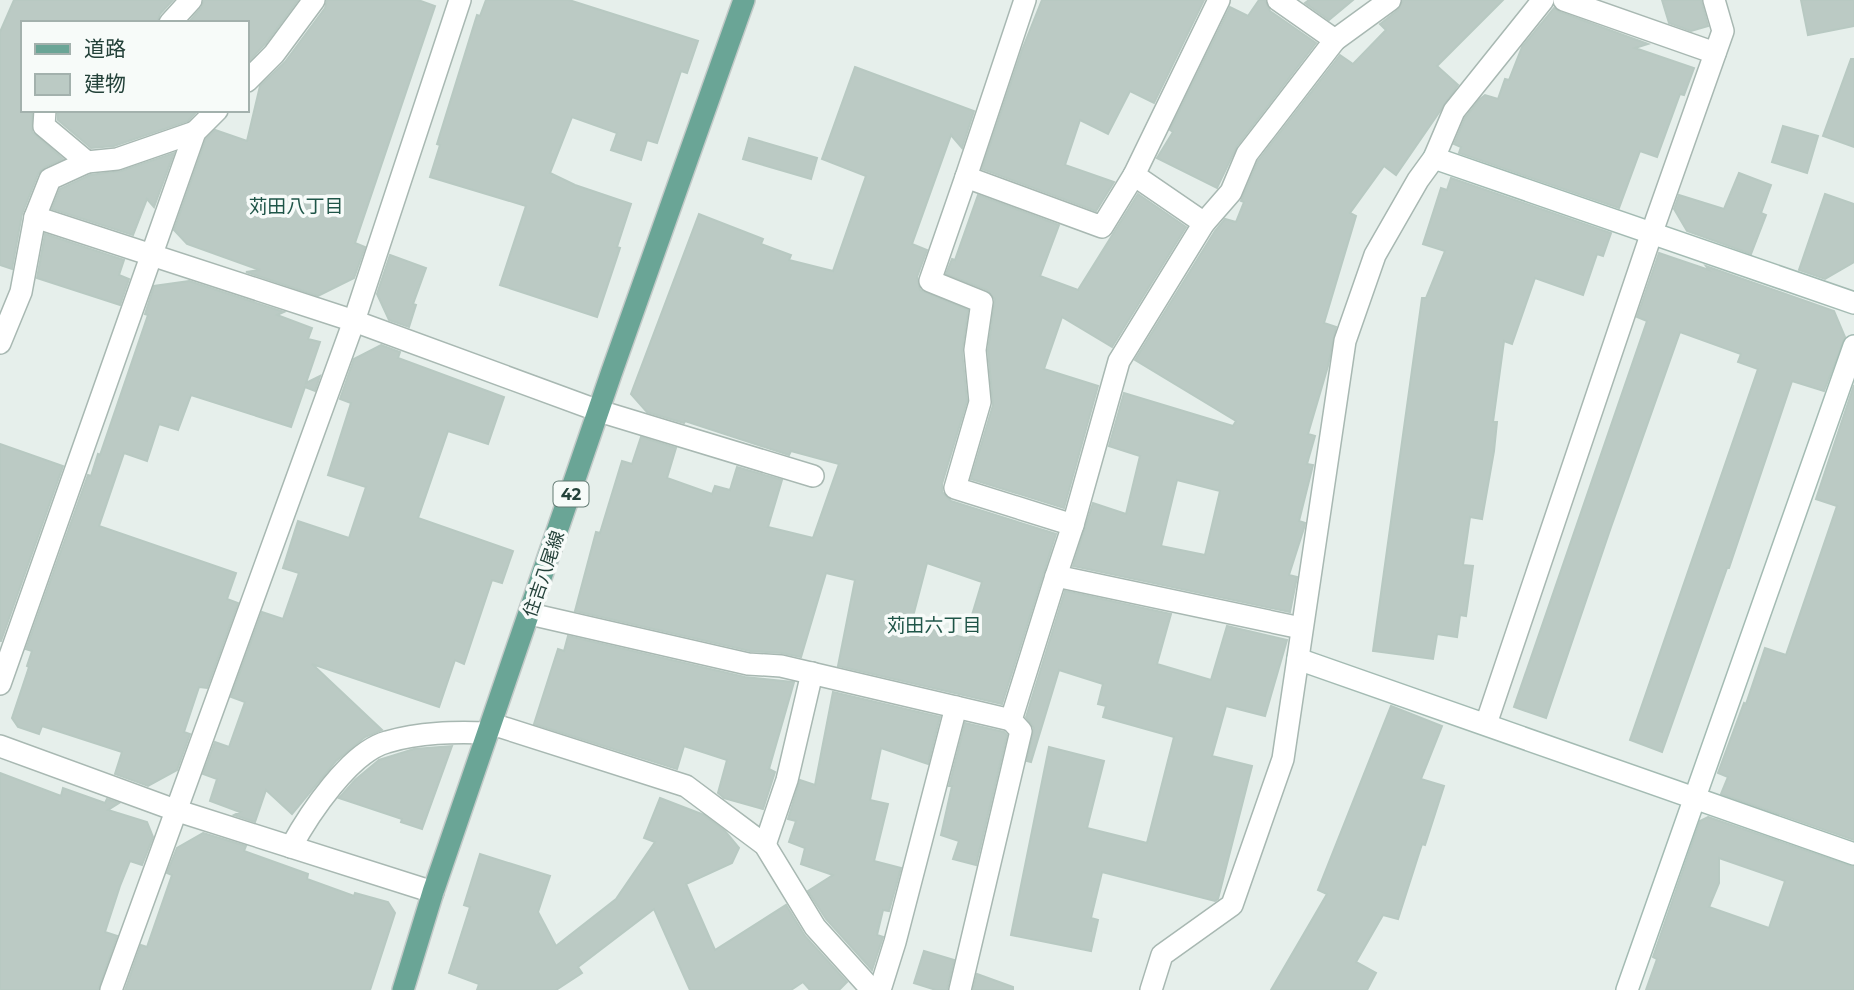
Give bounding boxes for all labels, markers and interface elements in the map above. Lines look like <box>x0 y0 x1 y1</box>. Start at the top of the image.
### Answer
legend <box>21 21 248 112</box>
text: 道路 <box>84 36 126 61</box>
text: 建物 <box>84 71 126 96</box>
district label: 苅田八丁目 <box>248 195 344 218</box>
road number: 42 <box>554 481 588 506</box>
street label: 住吉八尾線 <box>519 528 569 620</box>
district label: 苅田六丁目 <box>886 614 982 637</box>

